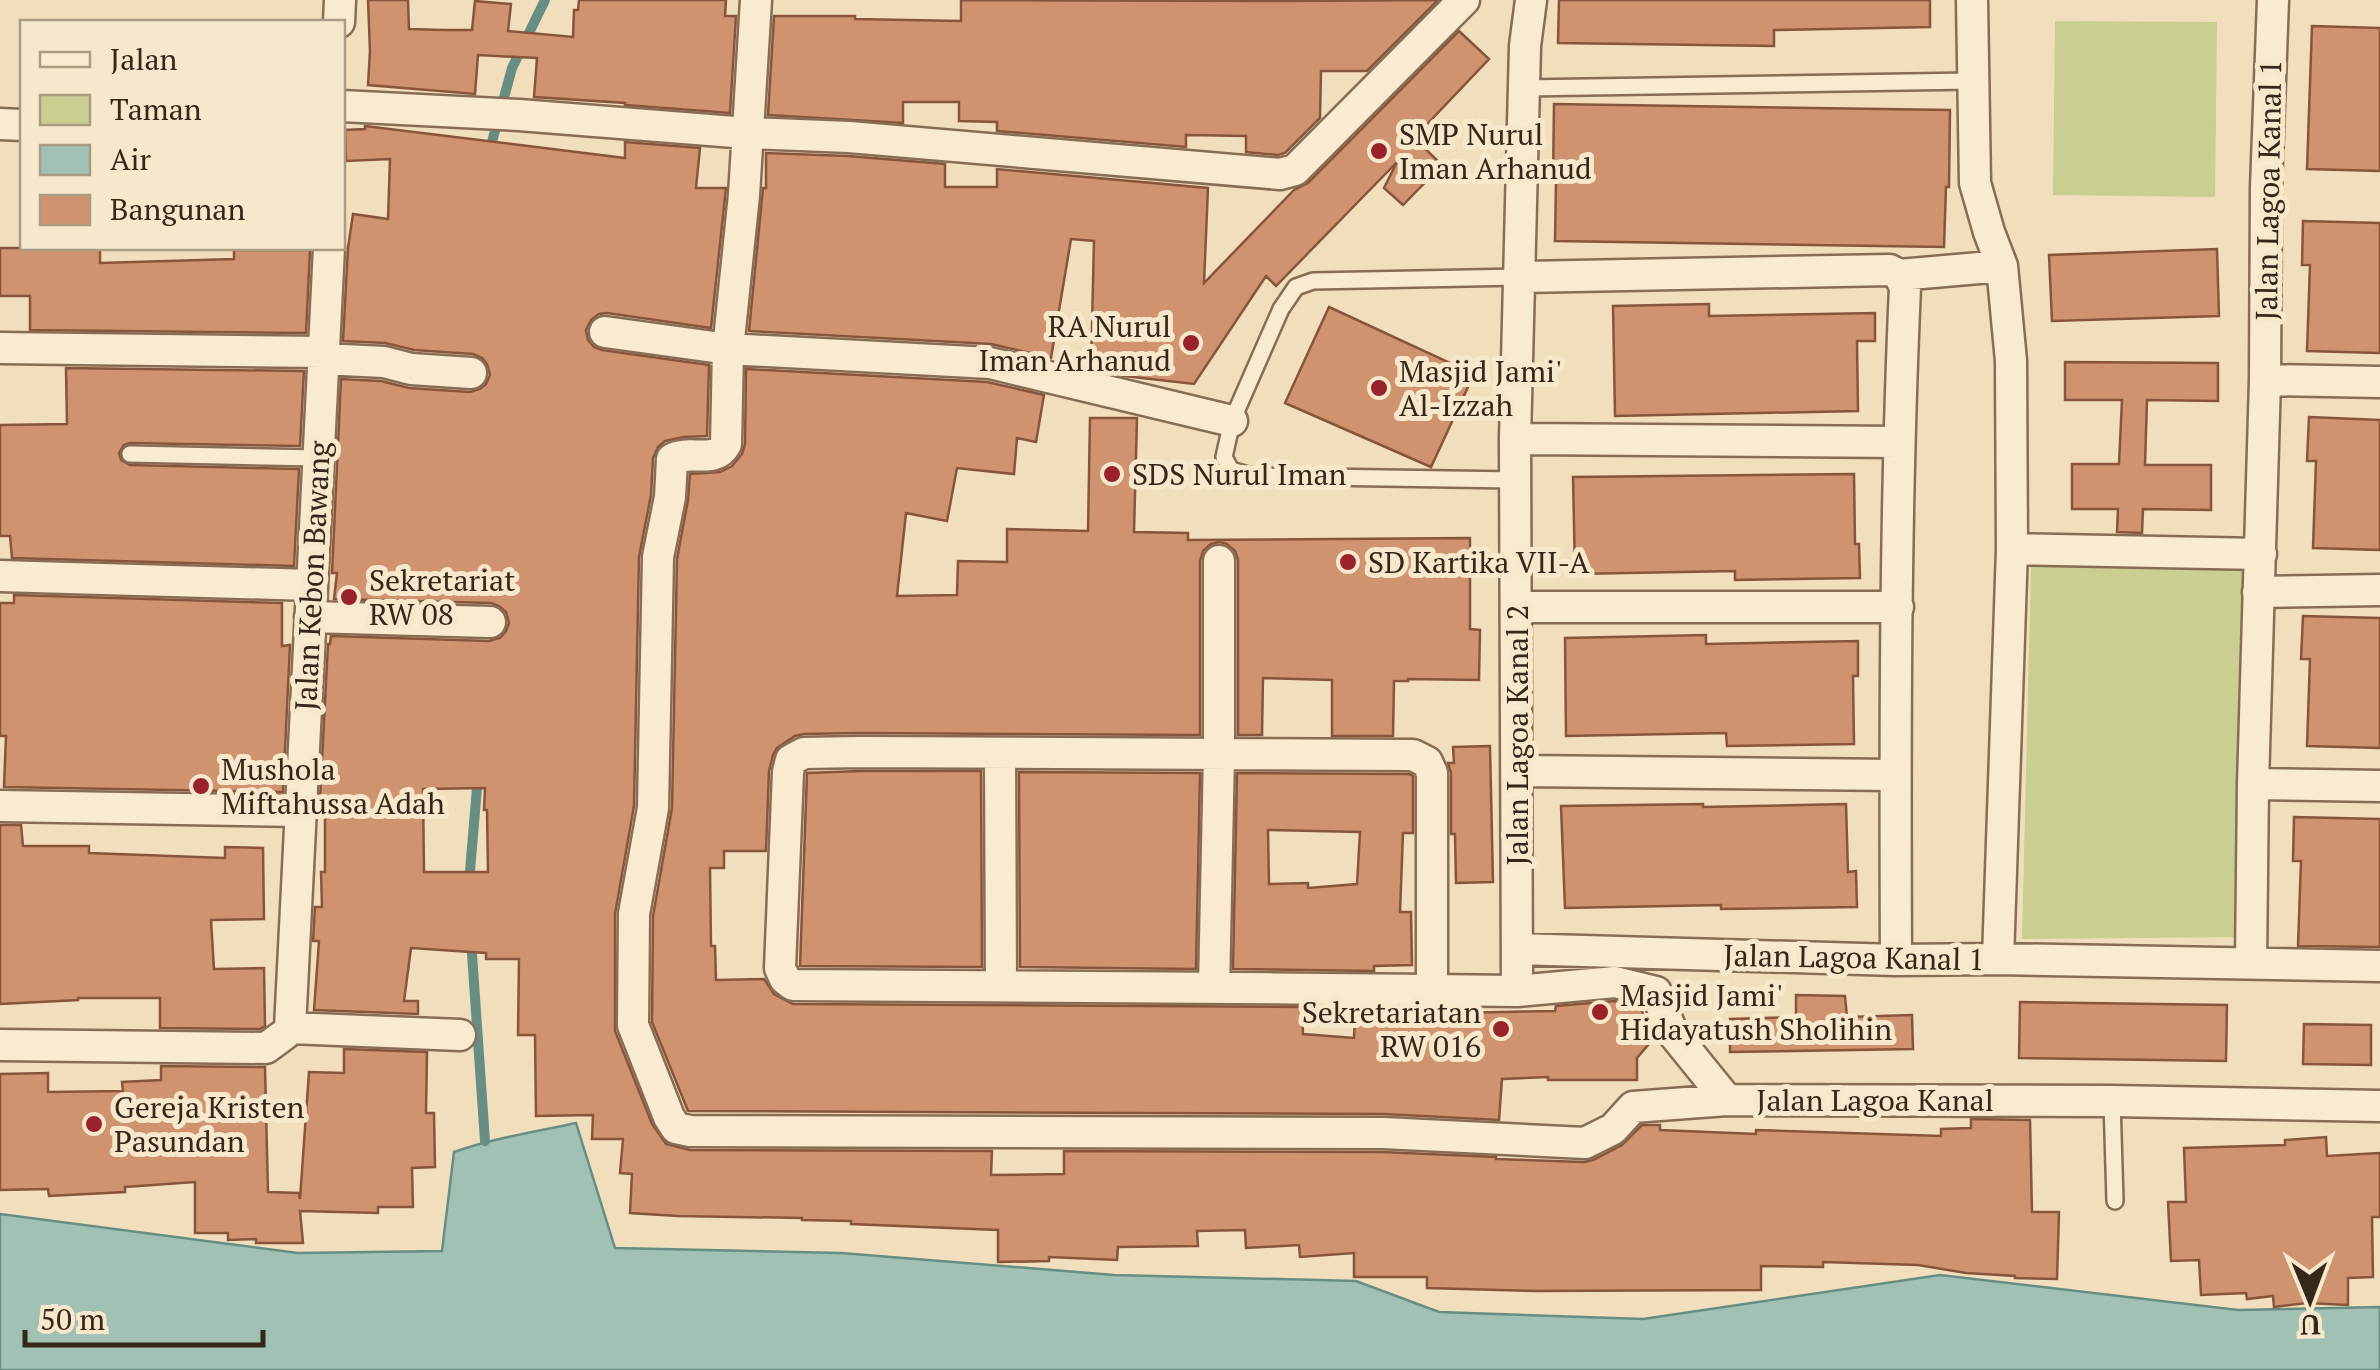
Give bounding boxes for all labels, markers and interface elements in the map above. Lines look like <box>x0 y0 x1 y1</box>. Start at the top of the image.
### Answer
legend <box>20 20 345 250</box>
text: Jalan <box>110 39 178 79</box>
street label: Jalan Lagoa Kanal 1 <box>2246 59 2290 321</box>
text: Taman <box>110 89 202 129</box>
place label: SMP Nurul Iman Arhanud <box>1399 114 1592 188</box>
text: Air <box>110 139 152 179</box>
marker: SMP Nurul Iman Arhanud <box>1368 140 1390 162</box>
text: Bangunan <box>110 189 245 229</box>
place label: RA Nurul Iman Arhanud <box>978 306 1171 380</box>
marker: RA Nurul Iman Arhanud <box>1180 332 1202 354</box>
place label: Masjid Jami' Al-Izzah <box>1399 351 1562 425</box>
marker: Masjid Jami' Al-Izzah <box>1368 377 1390 399</box>
street label: Jalan Kebon Bawang <box>285 439 339 712</box>
place label: SDS Nurul Iman <box>1132 454 1347 494</box>
marker: SDS Nurul Iman <box>1101 463 1123 485</box>
place label: SD Kartika VII-A <box>1368 542 1590 582</box>
marker: SD Kartika VII-A <box>1337 551 1359 573</box>
place label: Sekretariat RW 08 <box>369 560 515 634</box>
marker: Sekretariat RW 08 <box>338 586 360 608</box>
street label: Jalan Lagoa Kanal 2 <box>1497 605 1537 865</box>
place label: Mushola Miftahussa Adah <box>221 749 445 823</box>
marker: Mushola Miftahussa Adah <box>190 775 212 797</box>
street label: Jalan Lagoa Kanal 1 <box>1723 935 1985 979</box>
place label: Masjid Jami' Hidayatush Sholihin <box>1620 975 1892 1049</box>
place label: Sekretariatan RW 016 <box>1302 992 1481 1066</box>
marker: Masjid Jami' Hidayatush Sholihin <box>1589 1001 1611 1023</box>
marker: Sekretariatan RW 016 <box>1490 1018 1512 1040</box>
street label: Jalan Lagoa Kanal <box>1756 1080 1994 1120</box>
place label: Gereja Kristen Pasundan <box>114 1087 305 1161</box>
marker: Gereja Kristen Pasundan <box>83 1113 105 1135</box>
north arrow <box>2260 1250 2360 1350</box>
scale bar <box>25 1285 262 1347</box>
text: 50 m <box>40 1299 105 1339</box>
text: U <box>2300 1307 2321 1344</box>

